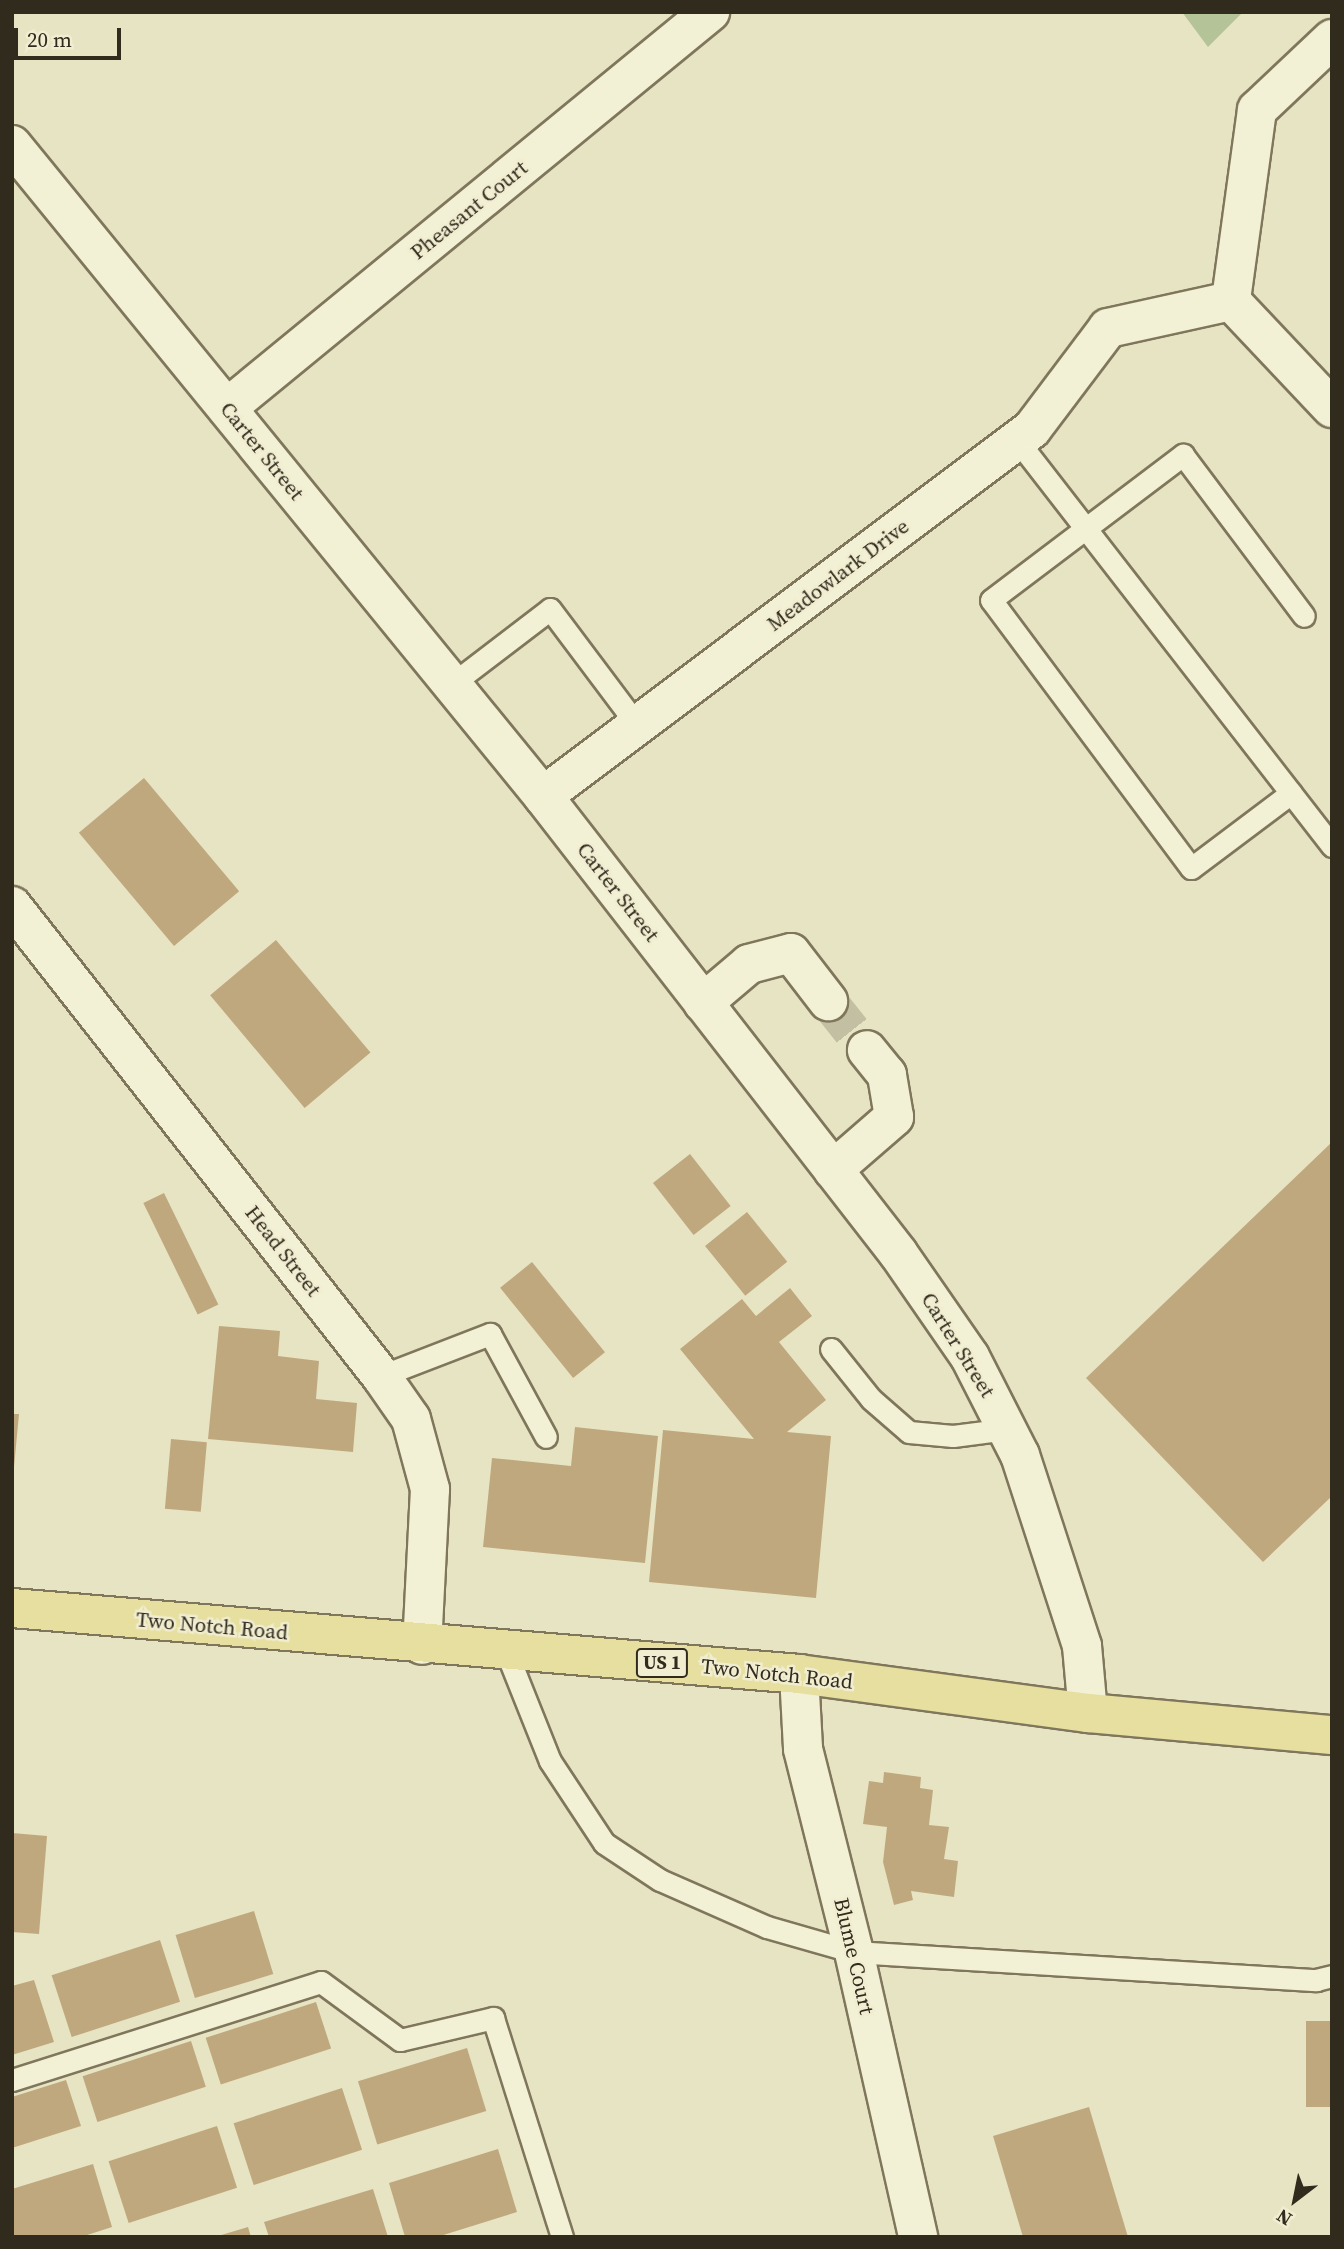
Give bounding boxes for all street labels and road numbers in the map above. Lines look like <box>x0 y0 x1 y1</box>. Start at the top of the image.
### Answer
street label: Pheasant Court <box>405 155 533 265</box>
street label: Carter Street <box>215 397 309 505</box>
street label: Meadowlark Drive <box>762 513 914 637</box>
street label: Carter Street <box>572 837 664 947</box>
street label: Head Street <box>240 1201 326 1301</box>
street label: Carter Street <box>916 1288 1000 1402</box>
street label: Two Notch Road <box>135 1607 289 1645</box>
road number: US 1 <box>636 1648 688 1679</box>
street label: Two Notch Road <box>700 1654 854 1694</box>
street label: Blume Court <box>828 1895 880 2017</box>

